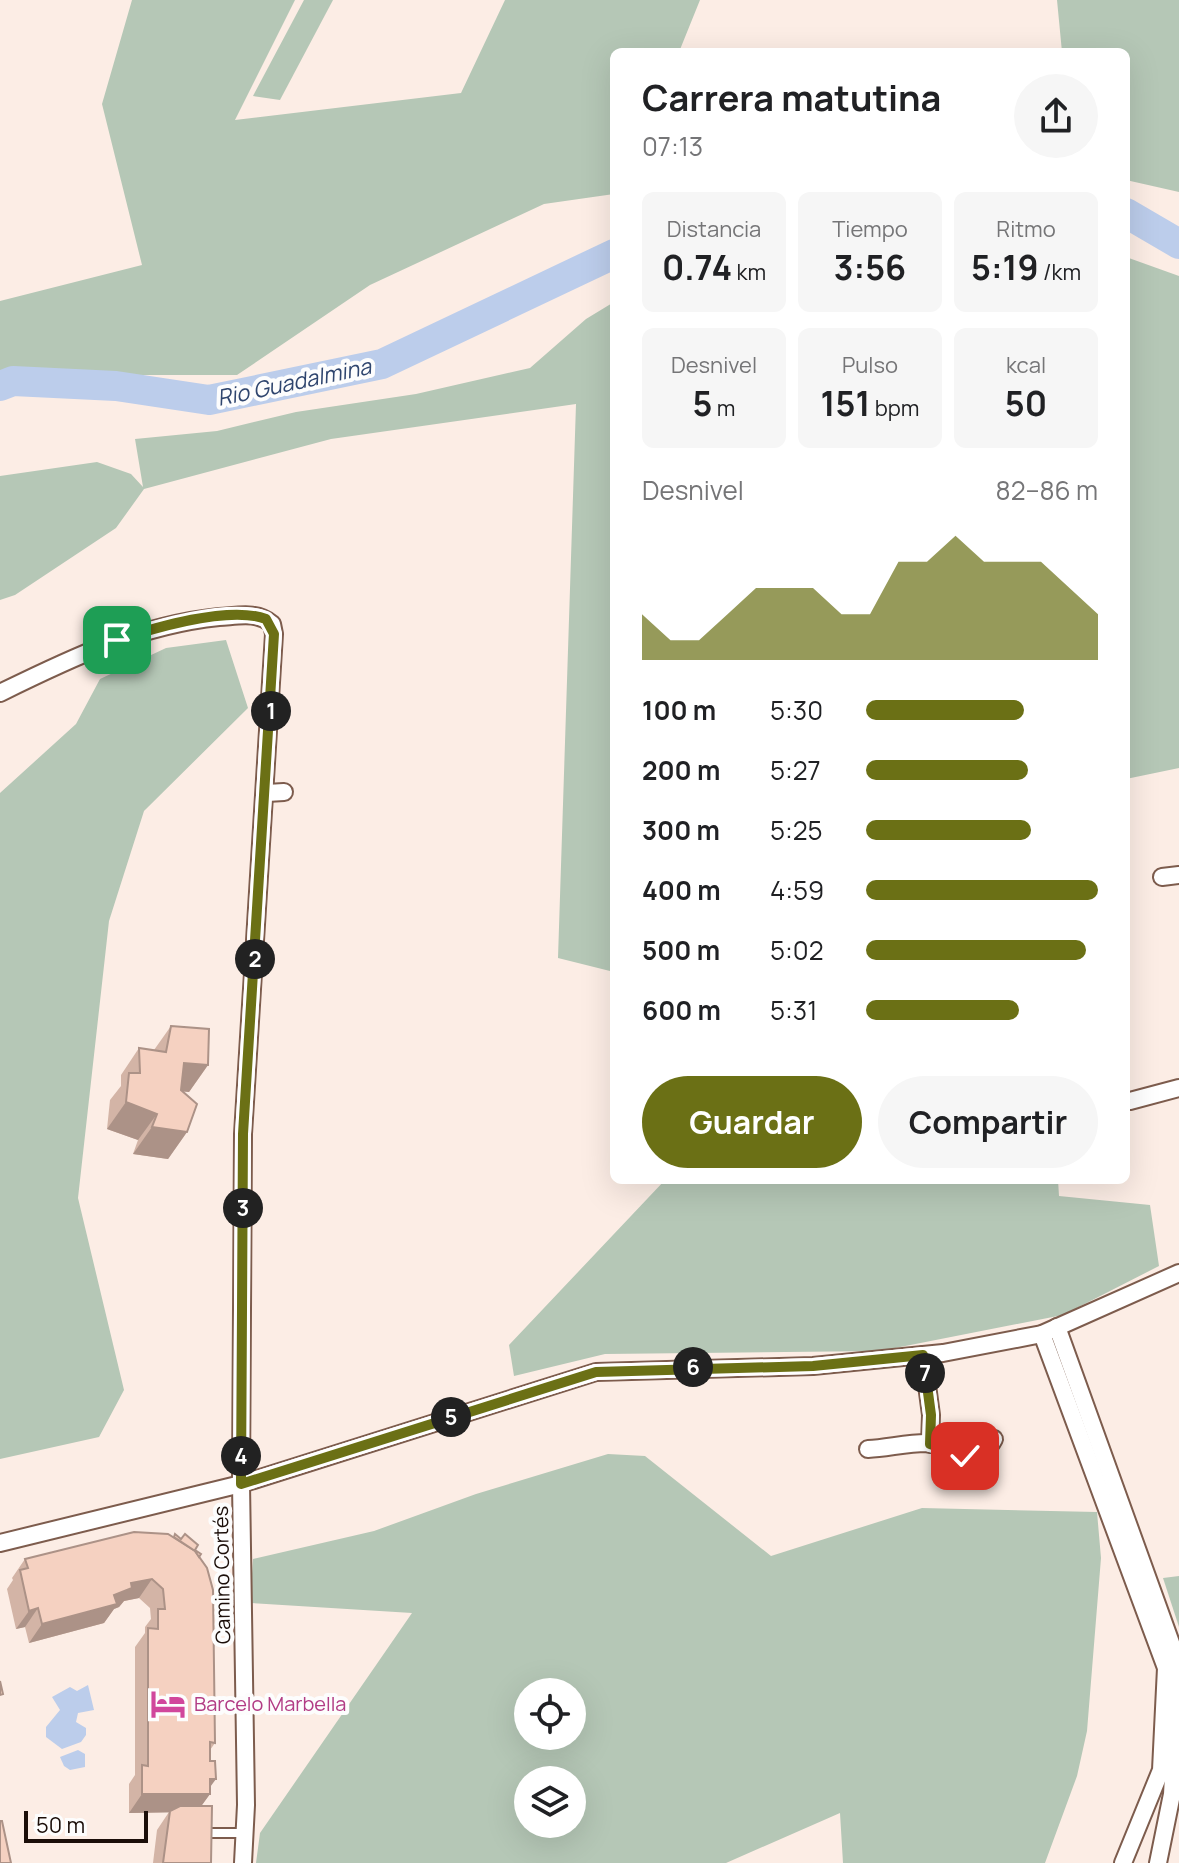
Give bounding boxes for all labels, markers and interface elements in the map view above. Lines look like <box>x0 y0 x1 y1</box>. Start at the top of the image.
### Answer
text: Carrera matutina <box>642 73 941 122</box>
button: share <box>1014 74 1098 158</box>
text: 07:13 <box>642 128 703 164</box>
text: Distancia <box>667 214 761 244</box>
text: Tiempo <box>832 214 908 244</box>
text: Ritmo <box>996 214 1056 244</box>
text: 0.74 <box>662 244 732 290</box>
text: 3:56 <box>834 244 906 290</box>
text: 5:19 <box>971 244 1039 290</box>
text: km <box>732 257 766 287</box>
text: /km <box>1039 257 1081 287</box>
text: Desnivel <box>671 350 757 380</box>
text: Pulso <box>842 350 898 380</box>
text: kcal <box>1006 350 1046 380</box>
water label: Rio Guadalmina <box>214 351 375 413</box>
text: 5 <box>693 380 712 426</box>
text: 151 <box>821 380 870 426</box>
text: 50 <box>1005 380 1047 426</box>
text: m <box>712 393 736 423</box>
text: bpm <box>870 393 919 423</box>
text: Desnivel <box>642 472 744 508</box>
text: 82–86 m <box>996 472 1098 508</box>
pin <box>83 606 151 674</box>
icon: arrive <box>95 618 139 662</box>
pin: 1 <box>251 691 291 731</box>
text: 100 m <box>642 692 716 728</box>
text: 5:30 <box>770 692 823 728</box>
text: 1 <box>266 696 276 726</box>
text: 200 m <box>642 752 720 788</box>
text: 5:27 <box>770 752 821 788</box>
text: 300 m <box>642 812 720 848</box>
text: 5:25 <box>770 812 823 848</box>
text: 400 m <box>642 872 721 908</box>
text: 4:59 <box>770 872 824 908</box>
text: 500 m <box>642 932 720 968</box>
text: 5:02 <box>770 932 823 968</box>
pin: 2 <box>235 939 275 979</box>
text: 2 <box>248 944 262 974</box>
text: 600 m <box>642 992 721 1028</box>
text: 5:31 <box>770 992 817 1028</box>
button: Guardar <box>642 1076 862 1168</box>
button: Compartir <box>878 1076 1098 1168</box>
pin: 3 <box>223 1188 263 1228</box>
text: 3 <box>237 1193 249 1223</box>
pin: 6 <box>673 1347 713 1387</box>
text: 6 <box>686 1352 700 1382</box>
pin: 7 <box>905 1353 945 1393</box>
text: 7 <box>919 1358 931 1388</box>
pin: 5 <box>431 1397 471 1437</box>
text: 5 <box>445 1402 457 1432</box>
pin <box>931 1422 999 1490</box>
icon: check <box>943 1434 987 1478</box>
pin: 4 <box>221 1436 261 1476</box>
text: 4 <box>234 1441 248 1471</box>
street label: Camino Cortés <box>207 1506 236 1644</box>
map controls <box>514 1678 586 1838</box>
button: locate <box>514 1678 586 1750</box>
hotel icon: Barcelo Marbella <box>149 1685 187 1723</box>
place label: Barcelo Marbella <box>194 1690 346 1717</box>
button: layers <box>514 1766 586 1838</box>
scale bar <box>24 1807 148 1843</box>
text: 50 m <box>36 1810 85 1840</box>

